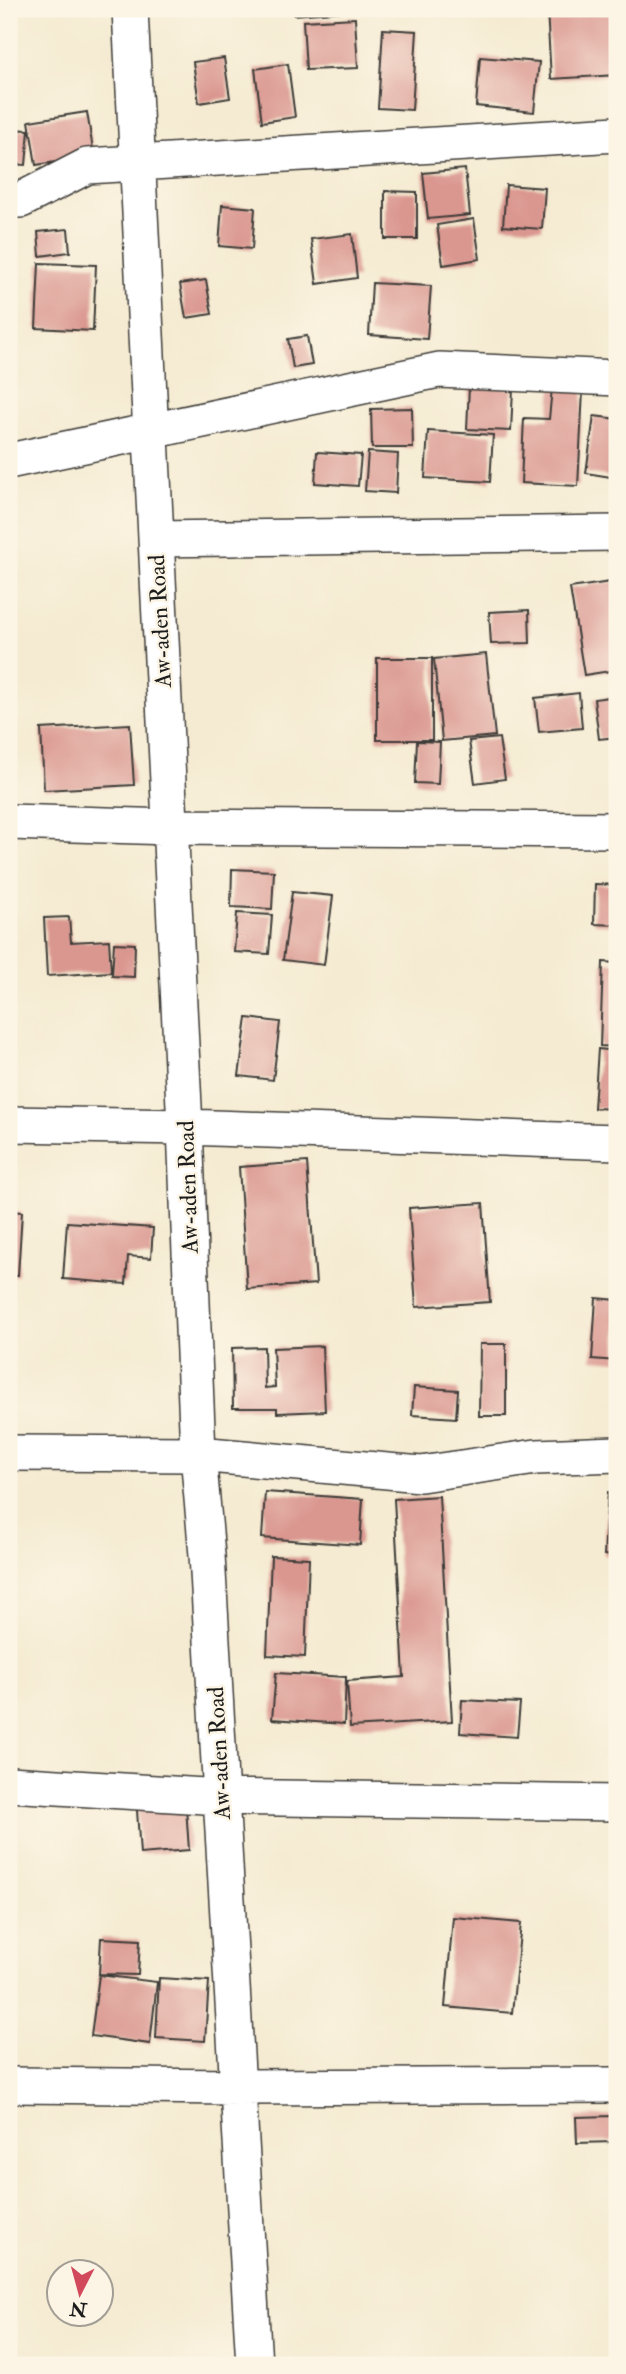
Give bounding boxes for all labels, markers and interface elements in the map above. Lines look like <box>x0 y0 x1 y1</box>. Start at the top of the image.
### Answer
street label: Aw-aden Road <box>142 554 178 689</box>
street label: Aw-aden Road <box>171 1120 205 1255</box>
street label: Aw-aden Road <box>201 1686 237 1821</box>
north arrow <box>46 2258 116 2328</box>
text: N <box>68 2296 89 2322</box>

